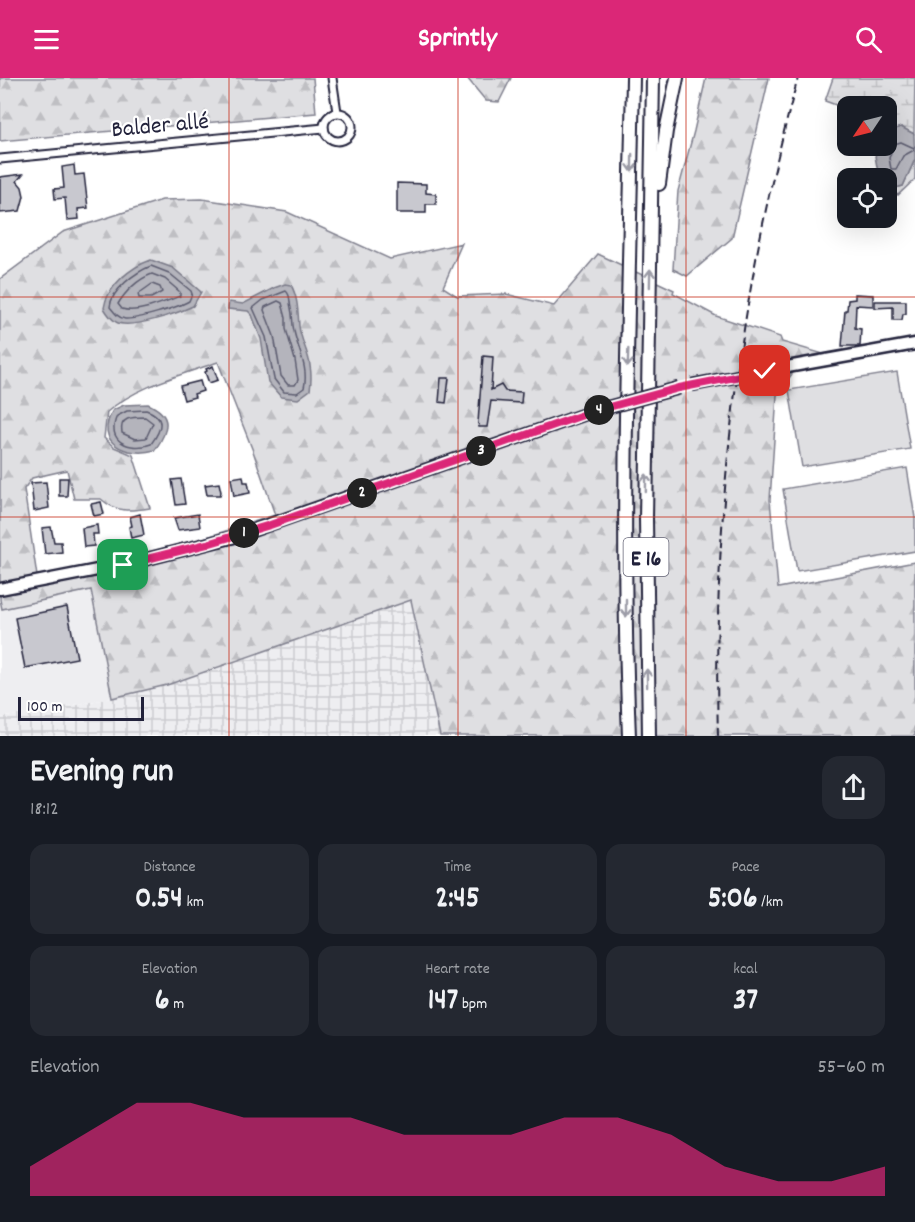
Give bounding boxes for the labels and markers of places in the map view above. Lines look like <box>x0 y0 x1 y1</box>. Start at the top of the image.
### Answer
pin <box>739 345 790 396</box>
pin: 4 <box>584 395 614 425</box>
pin: 3 <box>466 436 496 466</box>
pin: 2 <box>347 478 377 508</box>
pin: 1 <box>229 518 259 548</box>
pin <box>97 539 148 590</box>

